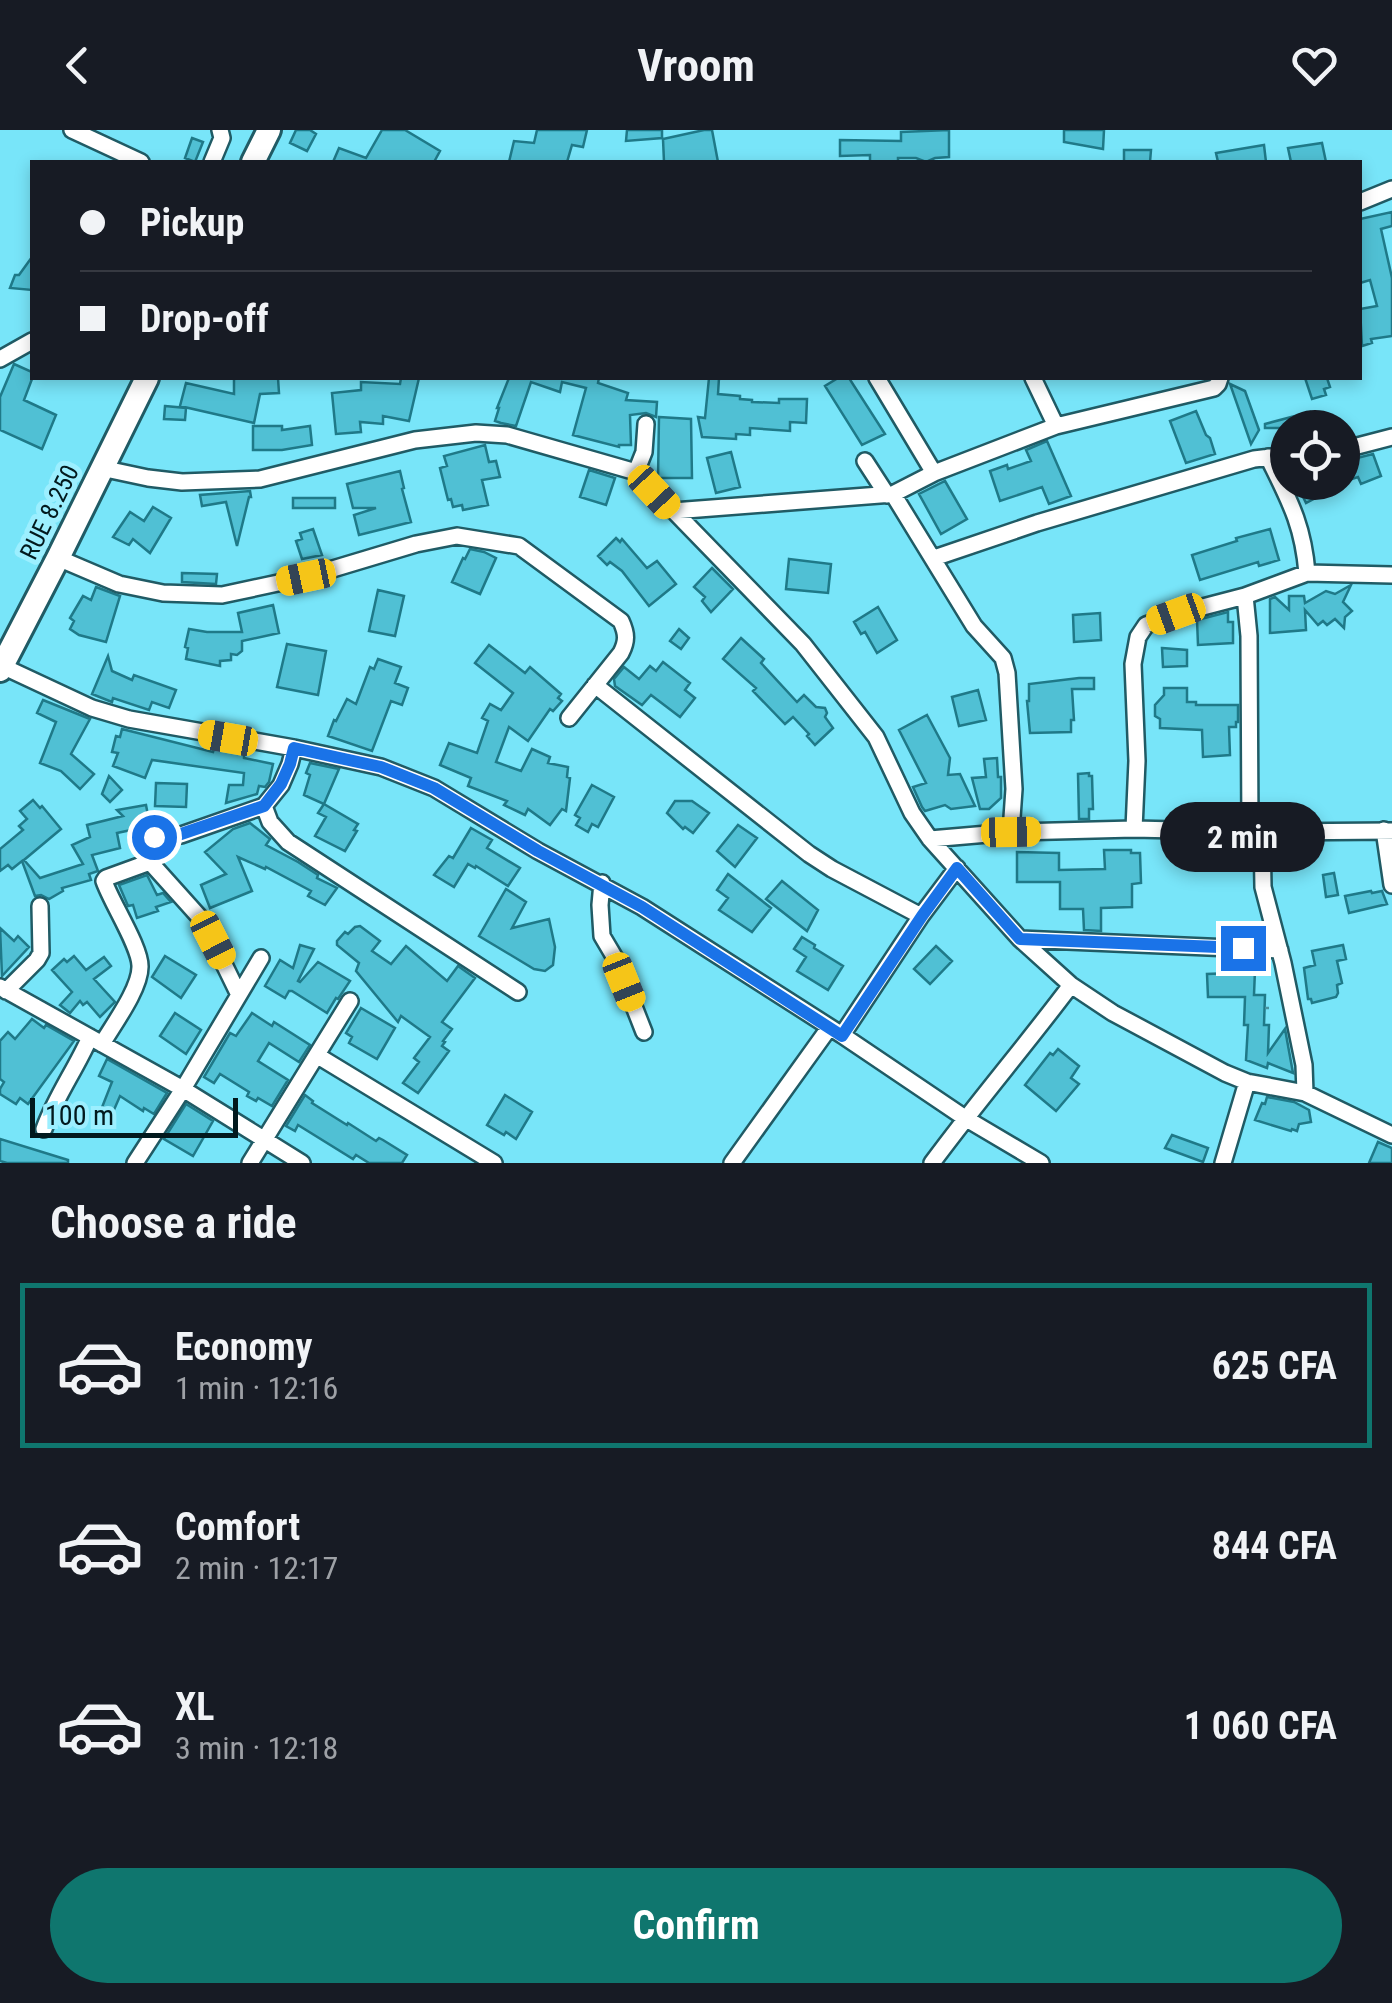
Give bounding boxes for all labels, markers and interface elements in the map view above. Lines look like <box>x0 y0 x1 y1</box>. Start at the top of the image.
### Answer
icon: back <box>50 38 105 93</box>
icon: heart <box>1287 38 1342 93</box>
text: Vroom <box>637 39 755 92</box>
text: Pickup <box>140 201 244 245</box>
text: Drop-off <box>140 297 269 341</box>
map controls <box>1270 410 1360 500</box>
button: locate <box>1270 410 1360 500</box>
street label: RUE 8.250 <box>14 460 85 564</box>
car <box>623 460 685 524</box>
car <box>274 556 338 598</box>
car <box>1143 590 1209 638</box>
car <box>196 718 260 758</box>
callout: 2 min <box>1160 803 1326 873</box>
route start <box>132 815 177 860</box>
car <box>981 816 1041 848</box>
text: 2 min <box>1207 818 1278 856</box>
car <box>186 906 240 974</box>
route end <box>1221 926 1266 971</box>
car <box>599 949 649 1015</box>
scale bar <box>30 1093 238 1138</box>
text: 100 m <box>45 1099 114 1132</box>
text: Choose a ride <box>50 1196 297 1249</box>
icon: car <box>55 1321 145 1411</box>
text: Economy <box>175 1325 312 1369</box>
text: 625 CFA <box>1212 1344 1337 1388</box>
text: 1 min · 12:16 <box>175 1369 338 1407</box>
icon: car <box>55 1501 145 1591</box>
text: Comfort <box>175 1505 300 1549</box>
text: 844 CFA <box>1212 1524 1337 1568</box>
text: 2 min · 12:17 <box>175 1549 338 1587</box>
icon: car <box>55 1681 145 1771</box>
text: XL <box>175 1685 214 1729</box>
text: 1 060 CFA <box>1184 1704 1337 1748</box>
text: 3 min · 12:18 <box>175 1729 338 1767</box>
button: Confirm <box>50 1868 1342 1983</box>

